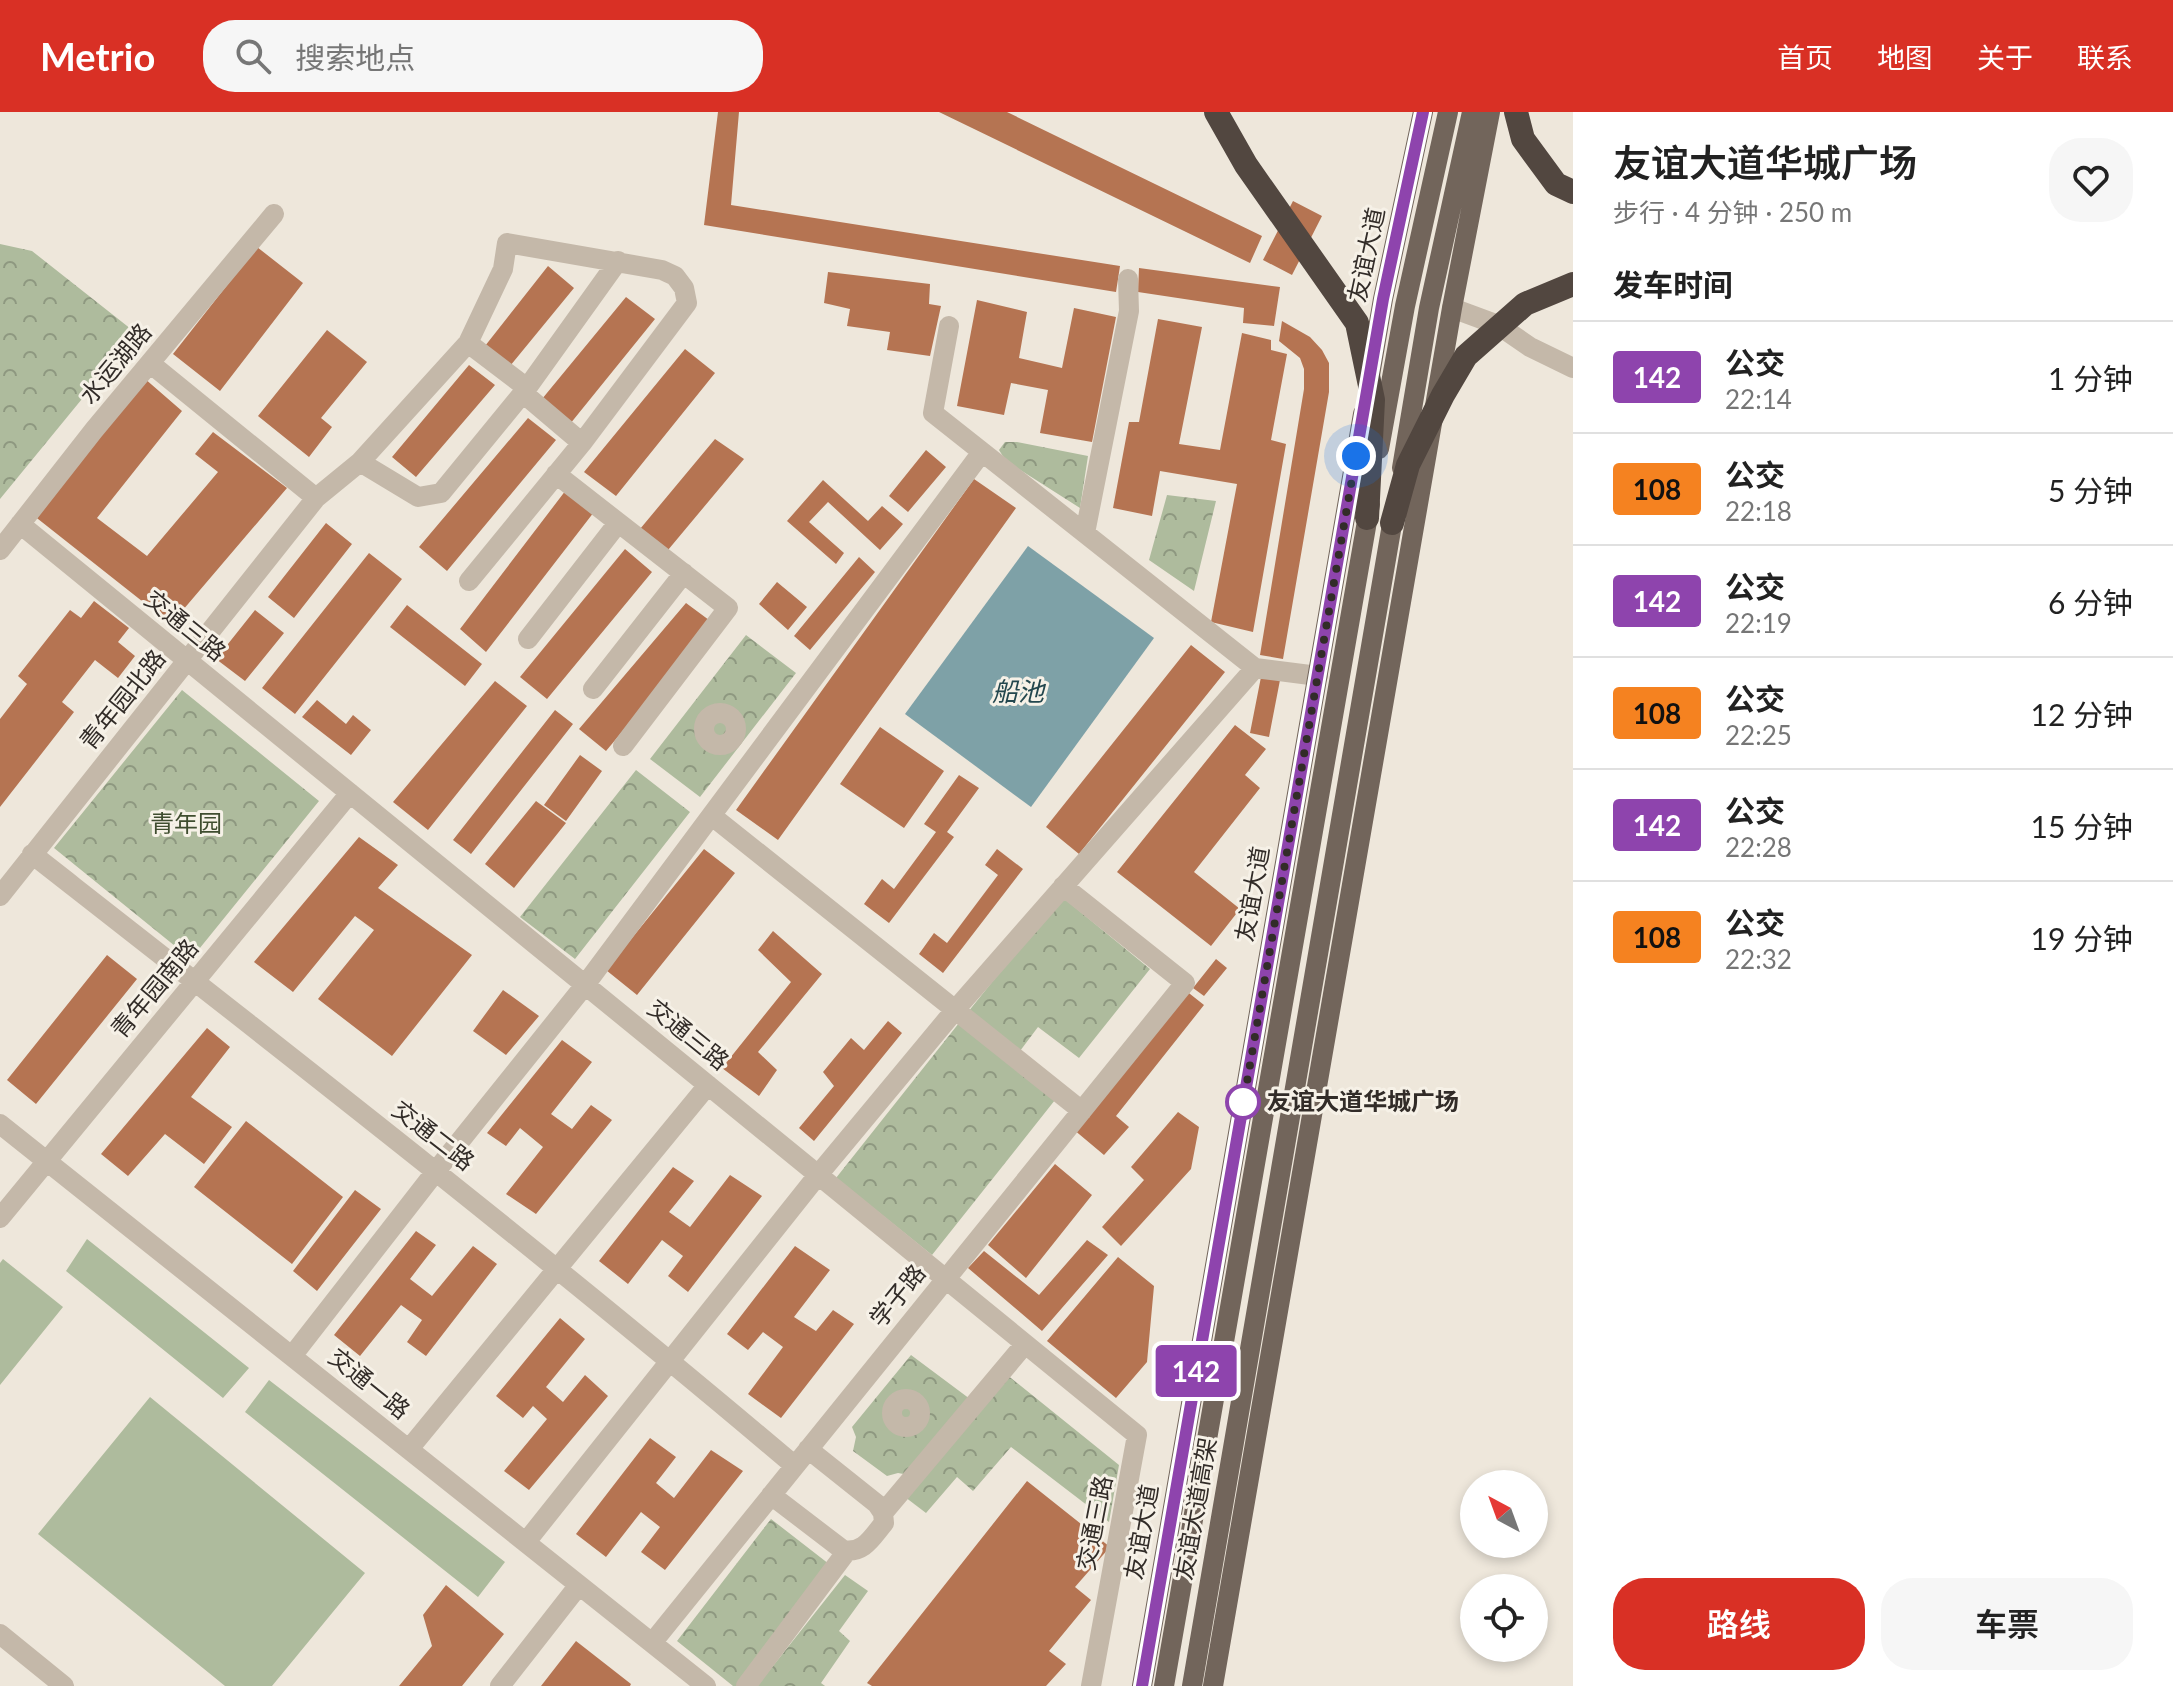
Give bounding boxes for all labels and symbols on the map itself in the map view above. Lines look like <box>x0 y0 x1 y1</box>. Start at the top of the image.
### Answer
street label: 友谊大道 <box>1341 205 1390 305</box>
street label: 水运湖路 <box>73 317 157 409</box>
your location <box>1336 436 1376 476</box>
street label: 交通三路 <box>140 583 232 666</box>
street label: 青年园北路 <box>73 643 171 755</box>
water label: 船池 <box>992 675 1047 707</box>
park label: 青年园 <box>150 808 222 837</box>
street label: 友谊大道 <box>1229 844 1274 944</box>
street label: 青年园南路 <box>104 933 204 1043</box>
street label: 交通三路 <box>643 992 735 1075</box>
marker: 友谊大道华城广场 <box>1226 1085 1260 1119</box>
place label: 友谊大道华城广场 <box>1267 1086 1459 1115</box>
street label: 交通二路 <box>387 1094 481 1176</box>
street label: 学子路 <box>863 1258 931 1332</box>
street label: 交通一路 <box>324 1341 416 1424</box>
line badge: 142 <box>1150 1345 1242 1397</box>
street label: 友谊大道高架 <box>1168 1435 1221 1582</box>
north arrow <box>1460 1470 1548 1558</box>
street label: 交通三路 <box>1070 1473 1117 1573</box>
street label: 友谊大道 <box>1118 1482 1163 1582</box>

